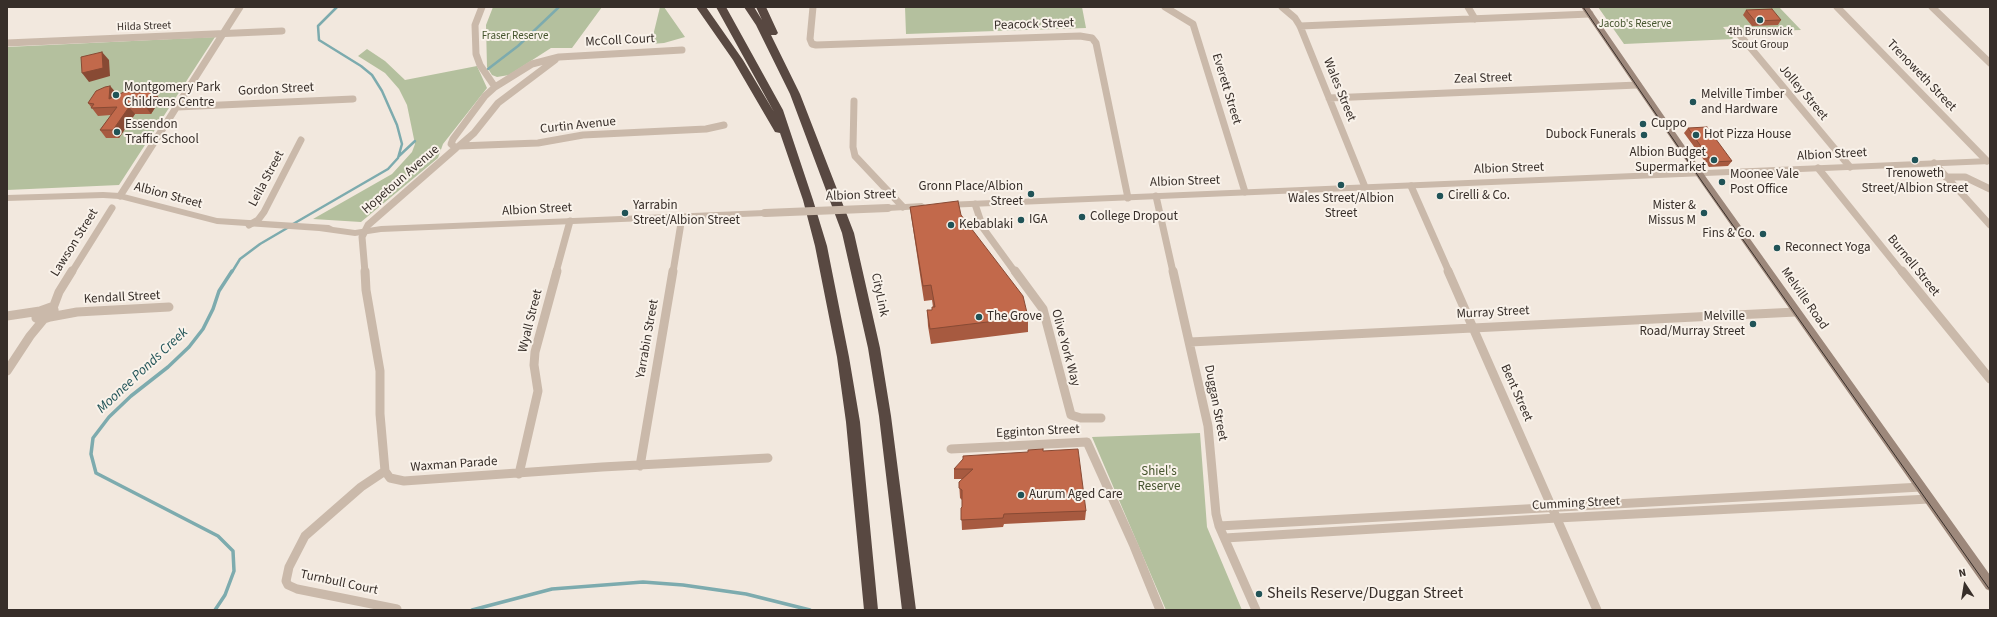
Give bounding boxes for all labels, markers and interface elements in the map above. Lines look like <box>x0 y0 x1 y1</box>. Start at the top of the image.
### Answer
marker: 4th Brunswick Scout Group <box>1755 15 1765 25</box>
street label: Peacock Street <box>994 16 1074 34</box>
park label: Jacob's Reserve <box>1599 18 1671 32</box>
street label: Hilda Street <box>117 19 171 35</box>
place label: 4th Brunswick Scout Group <box>1727 26 1793 52</box>
park label: Fraser Reserve <box>482 30 548 44</box>
street label: McColl Court <box>585 31 655 51</box>
street label: Trenoweth Street <box>1883 37 1959 115</box>
street label: Everett Street <box>1208 52 1244 126</box>
street label: Wales Street <box>1319 56 1359 124</box>
street label: Jolley Street <box>1775 62 1831 124</box>
street label: Zeal Street <box>1454 70 1512 88</box>
place label: Montgomery Park Childrens Centre <box>124 80 220 111</box>
street label: Gordon Street <box>238 80 314 100</box>
place label: Melville Timber and Hardware <box>1701 87 1784 118</box>
marker: Montgomery Park Childrens Centre <box>111 90 121 100</box>
marker: Melville Timber and Hardware <box>1688 97 1698 107</box>
street label: Curtin Avenue <box>539 114 617 138</box>
place label: Cuppo <box>1651 116 1687 132</box>
place label: Essendon Traffic School <box>125 117 199 148</box>
marker: Cuppo <box>1638 119 1648 129</box>
marker: Essendon Traffic School <box>112 127 122 137</box>
place label: Dubock Funerals <box>1545 127 1636 143</box>
place label: Hot Pizza House <box>1704 127 1791 143</box>
marker: Dubock Funerals <box>1639 130 1649 140</box>
marker: Hot Pizza House <box>1691 130 1701 140</box>
street label: Hopetoun Avenue <box>359 142 443 218</box>
place label: Albion Budget Supermarket <box>1629 145 1706 176</box>
street label: Albion Street <box>1797 145 1867 165</box>
street label: Leila Street <box>246 148 288 210</box>
marker: Albion Budget Supermarket <box>1709 155 1719 165</box>
marker: Trenoweth Street/Albion Street <box>1910 155 1920 165</box>
street label: Albion Street <box>1474 160 1544 178</box>
place label: Trenoweth Street/Albion Street <box>1862 166 1968 197</box>
place label: Moonee Vale Post Office <box>1730 167 1799 198</box>
street label: Albion Street <box>1150 173 1220 191</box>
marker: Moonee Vale Post Office <box>1717 177 1727 187</box>
street label: Albion Street <box>132 179 204 213</box>
place label: Gronn Place/Albion Street <box>918 179 1023 210</box>
marker: Wales Street/Albion Street <box>1336 180 1346 190</box>
street label: Albion Street <box>826 187 896 205</box>
place label: Cirelli & Co. <box>1448 188 1510 204</box>
marker: Gronn Place/Albion Street <box>1026 189 1036 199</box>
place label: Wales Street/Albion Street <box>1288 191 1394 222</box>
marker: Cirelli & Co. <box>1435 191 1445 201</box>
place label: Yarrabin Street/Albion Street <box>633 198 740 229</box>
place label: Mister & Missus M <box>1648 198 1696 229</box>
street label: Albion Street <box>502 200 572 220</box>
street label: Lawson Street <box>48 206 102 280</box>
marker: Yarrabin Street/Albion Street <box>620 208 630 218</box>
marker: Mister & Missus M <box>1699 208 1709 218</box>
place label: College Dropout <box>1090 209 1178 225</box>
place label: IGA <box>1029 212 1047 228</box>
marker: College Dropout <box>1077 212 1087 222</box>
marker: IGA <box>1016 215 1026 225</box>
place label: Kebablaki <box>959 217 1013 233</box>
marker: Kebablaki <box>946 220 956 230</box>
place label: Fins & Co. <box>1702 226 1755 242</box>
marker: Fins & Co. <box>1758 229 1768 239</box>
street label: Burnell Street <box>1883 232 1943 300</box>
place label: Reconnect Yoga <box>1785 240 1870 256</box>
marker: Reconnect Yoga <box>1772 243 1782 253</box>
street label: Melville Road <box>1777 265 1831 333</box>
street label: CityLink <box>867 272 891 318</box>
street label: Kendall Street <box>83 288 161 308</box>
street label: Wyall Street <box>516 288 546 354</box>
street label: Yarrabin Street <box>633 298 663 380</box>
street label: Murray Street <box>1456 303 1530 323</box>
street label: Olive York Way <box>1047 308 1083 388</box>
place label: The Grove <box>987 309 1042 325</box>
place label: Melville Road/Murray Street <box>1640 309 1745 340</box>
marker: The Grove <box>974 312 984 322</box>
marker: Melville Road/Murray Street <box>1748 319 1758 329</box>
water label: Moonee Ponds Creek <box>94 325 192 417</box>
street label: Bent Street <box>1497 362 1535 424</box>
street label: Duggan Street <box>1200 364 1230 442</box>
street label: Egginton Street <box>996 422 1080 442</box>
street label: Waxman Parade <box>410 454 498 476</box>
park label: Shiel's Reserve <box>1138 464 1180 495</box>
place label: Aurum Aged Care <box>1029 487 1123 503</box>
marker: Aurum Aged Care <box>1016 490 1026 500</box>
street label: Cumming Street <box>1532 494 1620 514</box>
north arrow <box>1945 565 1985 605</box>
text: N <box>1957 565 1968 581</box>
street label: Turnbull Court <box>299 567 379 599</box>
place label: Sheils Reserve/Duggan Street <box>1267 584 1463 604</box>
marker: Sheils Reserve/Duggan Street <box>1254 589 1264 599</box>

